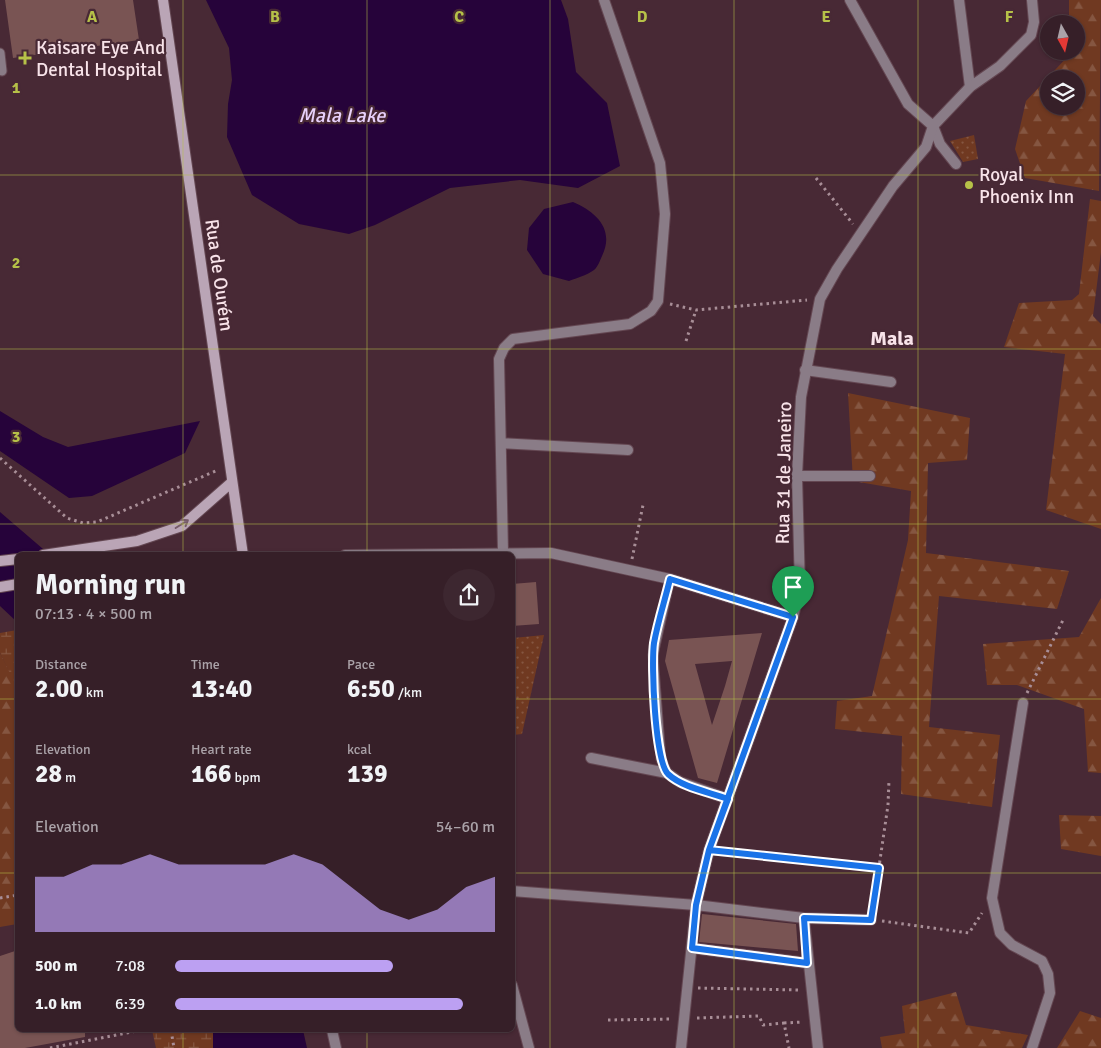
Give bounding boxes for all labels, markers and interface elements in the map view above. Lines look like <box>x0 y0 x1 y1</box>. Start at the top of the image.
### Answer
text: A <box>87 7 98 27</box>
text: B <box>270 7 280 27</box>
text: C <box>454 7 464 27</box>
text: D <box>637 7 648 27</box>
text: E <box>821 7 831 27</box>
text: F <box>1005 7 1014 27</box>
north arrow <box>1040 15 1085 60</box>
map controls <box>1040 15 1085 115</box>
place label: Kaisare Eye And Dental Hospital <box>36 36 165 82</box>
marker: Kaisare Eye And Dental Hospital <box>18 51 32 65</box>
button: layers <box>1040 70 1085 115</box>
text: 1 <box>12 78 21 98</box>
water label: Mala Lake <box>299 103 386 128</box>
place label: Royal Phoenix Inn <box>979 163 1074 209</box>
marker: Royal Phoenix Inn <box>963 179 975 191</box>
street label: Rua de Ourém <box>199 217 239 333</box>
text: 2 <box>12 253 20 273</box>
district label: Mala <box>870 326 914 351</box>
street label: Rua 31 de Janeiro <box>771 401 797 545</box>
text: 3 <box>12 427 20 447</box>
one-way arrow <box>175 518 189 528</box>
pin <box>772 566 814 617</box>
text: Morning run <box>35 568 186 602</box>
button: share <box>443 569 495 621</box>
icon: arrive <box>779 573 807 601</box>
text: 07:13 · 4 × 500 m <box>35 604 152 624</box>
text: Distance <box>35 656 87 673</box>
text: Time <box>191 656 220 673</box>
text: Pace <box>347 656 375 673</box>
text: 2.00 <box>35 673 83 704</box>
text: 13:40 <box>191 673 252 704</box>
text: 6:50 <box>347 673 395 704</box>
text: km <box>83 684 104 701</box>
text: /km <box>395 684 422 701</box>
text: Elevation <box>35 741 91 758</box>
text: Heart rate <box>191 741 252 758</box>
text: kcal <box>347 741 372 758</box>
text: 28 <box>35 758 62 789</box>
text: 166 <box>191 758 232 789</box>
text: 139 <box>347 758 388 789</box>
text: m <box>62 769 76 786</box>
text: bpm <box>232 769 261 786</box>
text: Elevation <box>35 817 99 837</box>
text: 54–60 m <box>436 817 495 837</box>
text: 500 m <box>35 956 77 976</box>
text: 7:08 <box>115 956 145 976</box>
text: 1.0 km <box>35 994 82 1014</box>
text: 6:39 <box>115 994 145 1014</box>

